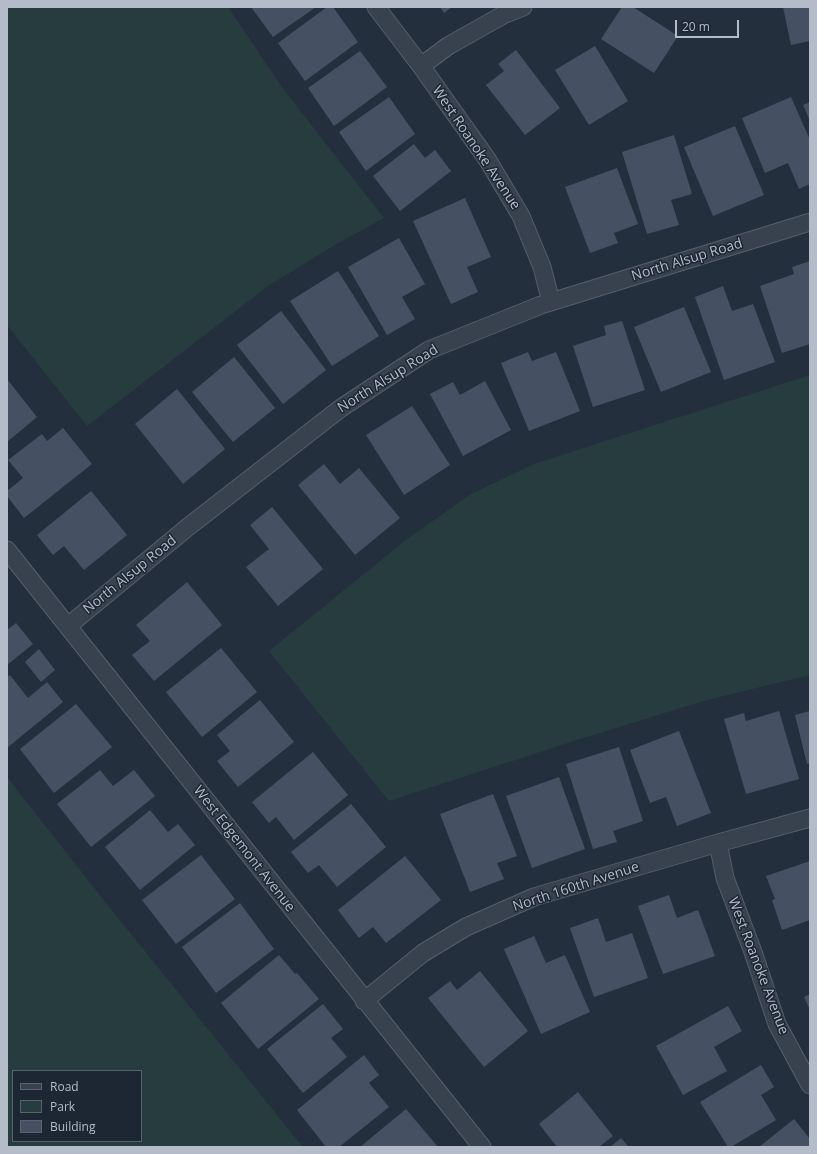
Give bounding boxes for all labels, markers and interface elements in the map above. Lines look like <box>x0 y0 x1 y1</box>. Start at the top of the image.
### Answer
scale bar <box>677 12 741 38</box>
text: 20 m <box>682 18 710 35</box>
street label: West Roanoke Avenue <box>428 83 524 213</box>
street label: North Alsup Road <box>629 235 745 285</box>
street label: North Alsup Road <box>335 341 441 417</box>
street label: North Alsup Road <box>80 532 180 618</box>
street label: West Edgemont Avenue <box>190 783 298 915</box>
street label: North 160th Avenue <box>511 859 641 915</box>
street label: West Roanoke Avenue <box>724 895 792 1037</box>
legend <box>12 1070 142 1142</box>
text: Road <box>50 1078 79 1095</box>
text: Park <box>50 1098 75 1115</box>
text: Building <box>50 1118 95 1135</box>

